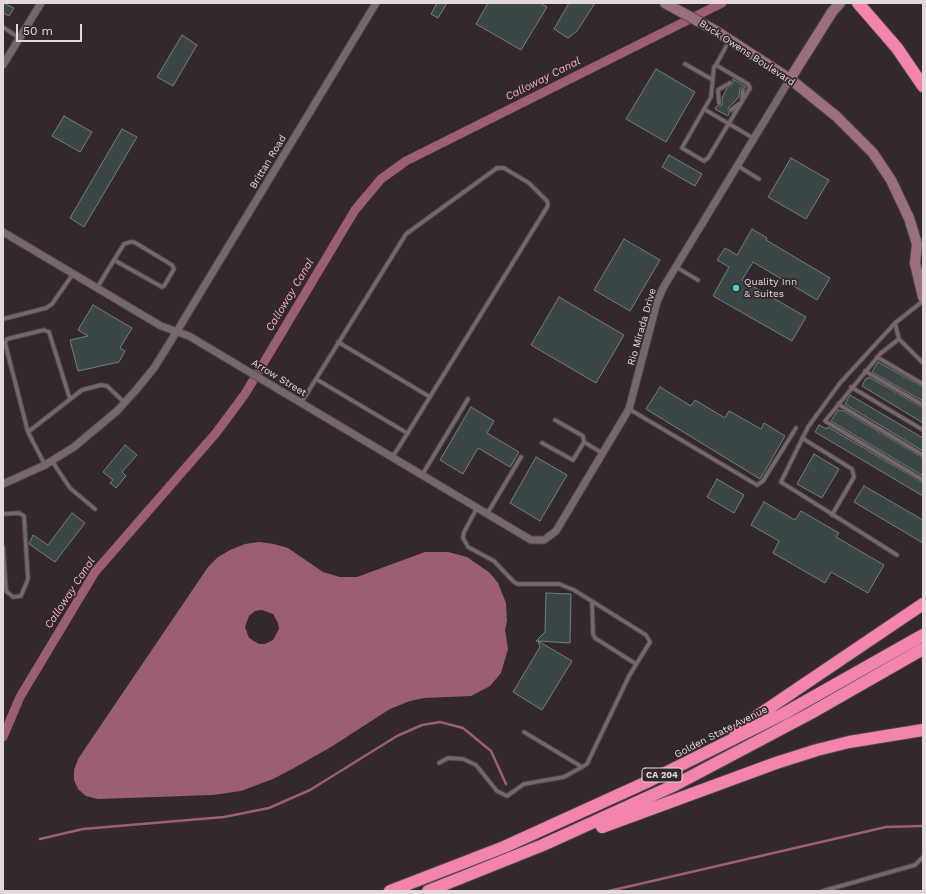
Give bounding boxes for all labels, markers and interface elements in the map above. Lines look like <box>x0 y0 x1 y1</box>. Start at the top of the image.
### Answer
scale bar <box>18 16 84 42</box>
street label: Buck Owens Boulevard <box>697 17 797 89</box>
text: 50 m <box>23 24 53 38</box>
water label: Calloway Canal <box>503 54 583 104</box>
street label: Brittan Road <box>247 133 289 191</box>
water label: Calloway Canal <box>263 256 317 334</box>
place label: Quality Inn & Suites <box>744 276 797 300</box>
marker: Quality Inn & Suites <box>731 283 741 293</box>
street label: Rio Mirada Drive <box>625 287 659 367</box>
street label: Arrow Street <box>249 357 309 399</box>
water label: Calloway Canal <box>42 555 98 631</box>
street label: Golden State Avenue <box>673 703 769 761</box>
road number: CA 204 <box>642 768 682 782</box>

